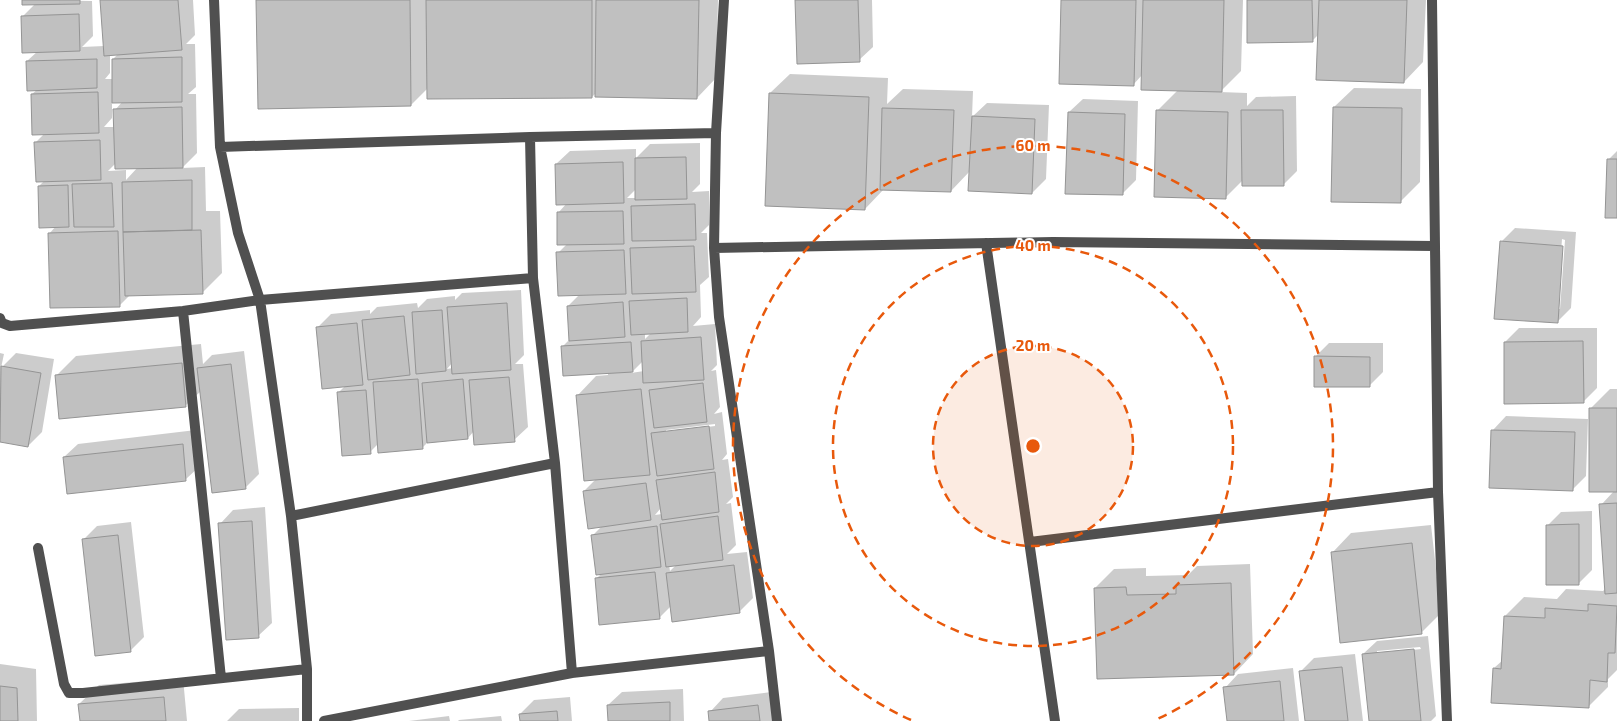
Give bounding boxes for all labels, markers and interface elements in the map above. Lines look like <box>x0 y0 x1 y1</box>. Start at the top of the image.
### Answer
text: 60 m <box>1016 136 1050 154</box>
text: 40 m <box>1015 236 1051 254</box>
text: 20 m <box>1016 336 1050 354</box>
centre of rings <box>1024 437 1042 455</box>

